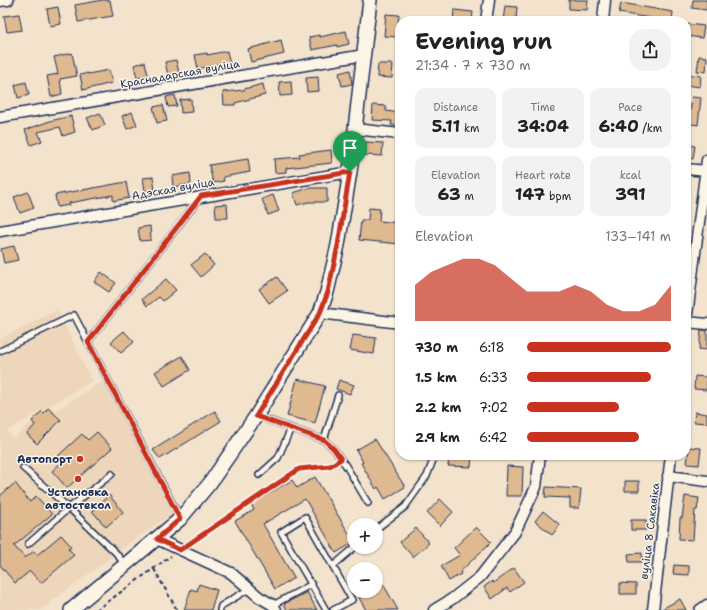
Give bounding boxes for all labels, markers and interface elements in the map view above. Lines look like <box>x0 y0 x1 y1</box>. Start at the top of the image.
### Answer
text: Evening run <box>415 27 552 56</box>
button: share <box>629 29 671 71</box>
street label: Краснадарская вуліца <box>119 56 241 92</box>
text: 21:34 · 7 × 730 m <box>415 57 530 74</box>
text: Distance <box>433 100 478 115</box>
text: Time <box>530 100 556 115</box>
text: Pace <box>618 100 642 115</box>
text: 5.11 <box>432 115 460 137</box>
text: 34:04 <box>517 115 569 137</box>
text: 6:40 <box>598 115 639 137</box>
text: km <box>460 121 480 136</box>
text: /km <box>639 121 662 136</box>
pin <box>333 131 367 172</box>
icon: arrive <box>339 137 361 159</box>
text: Elevation <box>431 168 480 183</box>
text: Heart rate <box>515 168 571 183</box>
text: kcal <box>620 168 641 183</box>
street label: Адэская вуліца <box>131 174 215 204</box>
text: 63 <box>437 183 461 205</box>
text: 147 <box>515 183 545 205</box>
text: 391 <box>615 183 646 205</box>
text: m <box>461 189 474 204</box>
text: bpm <box>545 189 571 204</box>
text: Elevation <box>415 228 473 245</box>
text: 133–141 m <box>605 228 671 245</box>
text: 730 m <box>415 339 458 356</box>
text: 6:18 <box>479 339 505 356</box>
text: 1.5 km <box>415 369 457 386</box>
text: 6:33 <box>479 369 508 386</box>
text: 2.2 km <box>415 399 461 416</box>
text: 7:02 <box>479 399 508 416</box>
text: 2.9 km <box>415 429 460 446</box>
text: 6:42 <box>479 429 508 446</box>
place label: Автопорт <box>17 452 72 467</box>
marker: Автопорт <box>75 454 85 464</box>
marker: Установка автостекол <box>73 474 83 484</box>
street label: вуліца 8 Сакавіка <box>637 482 663 580</box>
place label: Установка автостекол <box>45 485 111 513</box>
map controls <box>347 518 383 598</box>
button: + <box>347 518 383 554</box>
button: − <box>347 562 383 598</box>

